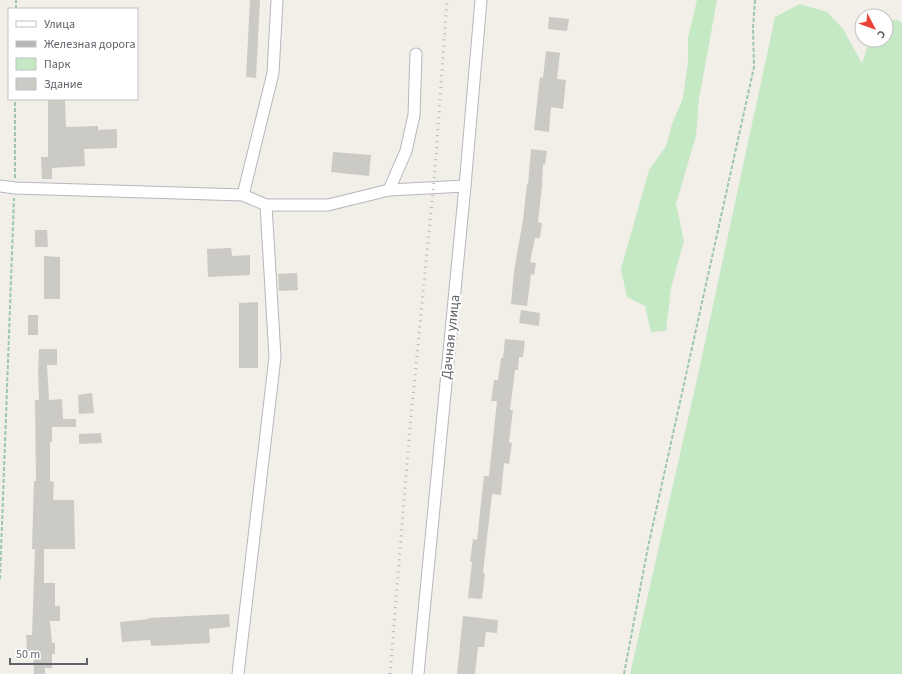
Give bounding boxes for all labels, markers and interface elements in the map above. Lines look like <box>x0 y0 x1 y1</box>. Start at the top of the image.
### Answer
legend <box>8 8 138 100</box>
north arrow <box>854 8 894 48</box>
text: Улица <box>44 16 75 33</box>
text: С <box>873 27 889 42</box>
text: Железная дорога <box>44 36 136 53</box>
text: Парк <box>44 56 70 73</box>
text: Здание <box>44 76 83 93</box>
street label: Дачная улица <box>437 294 465 380</box>
scale bar <box>10 640 87 666</box>
text: 50 m <box>16 646 40 663</box>

